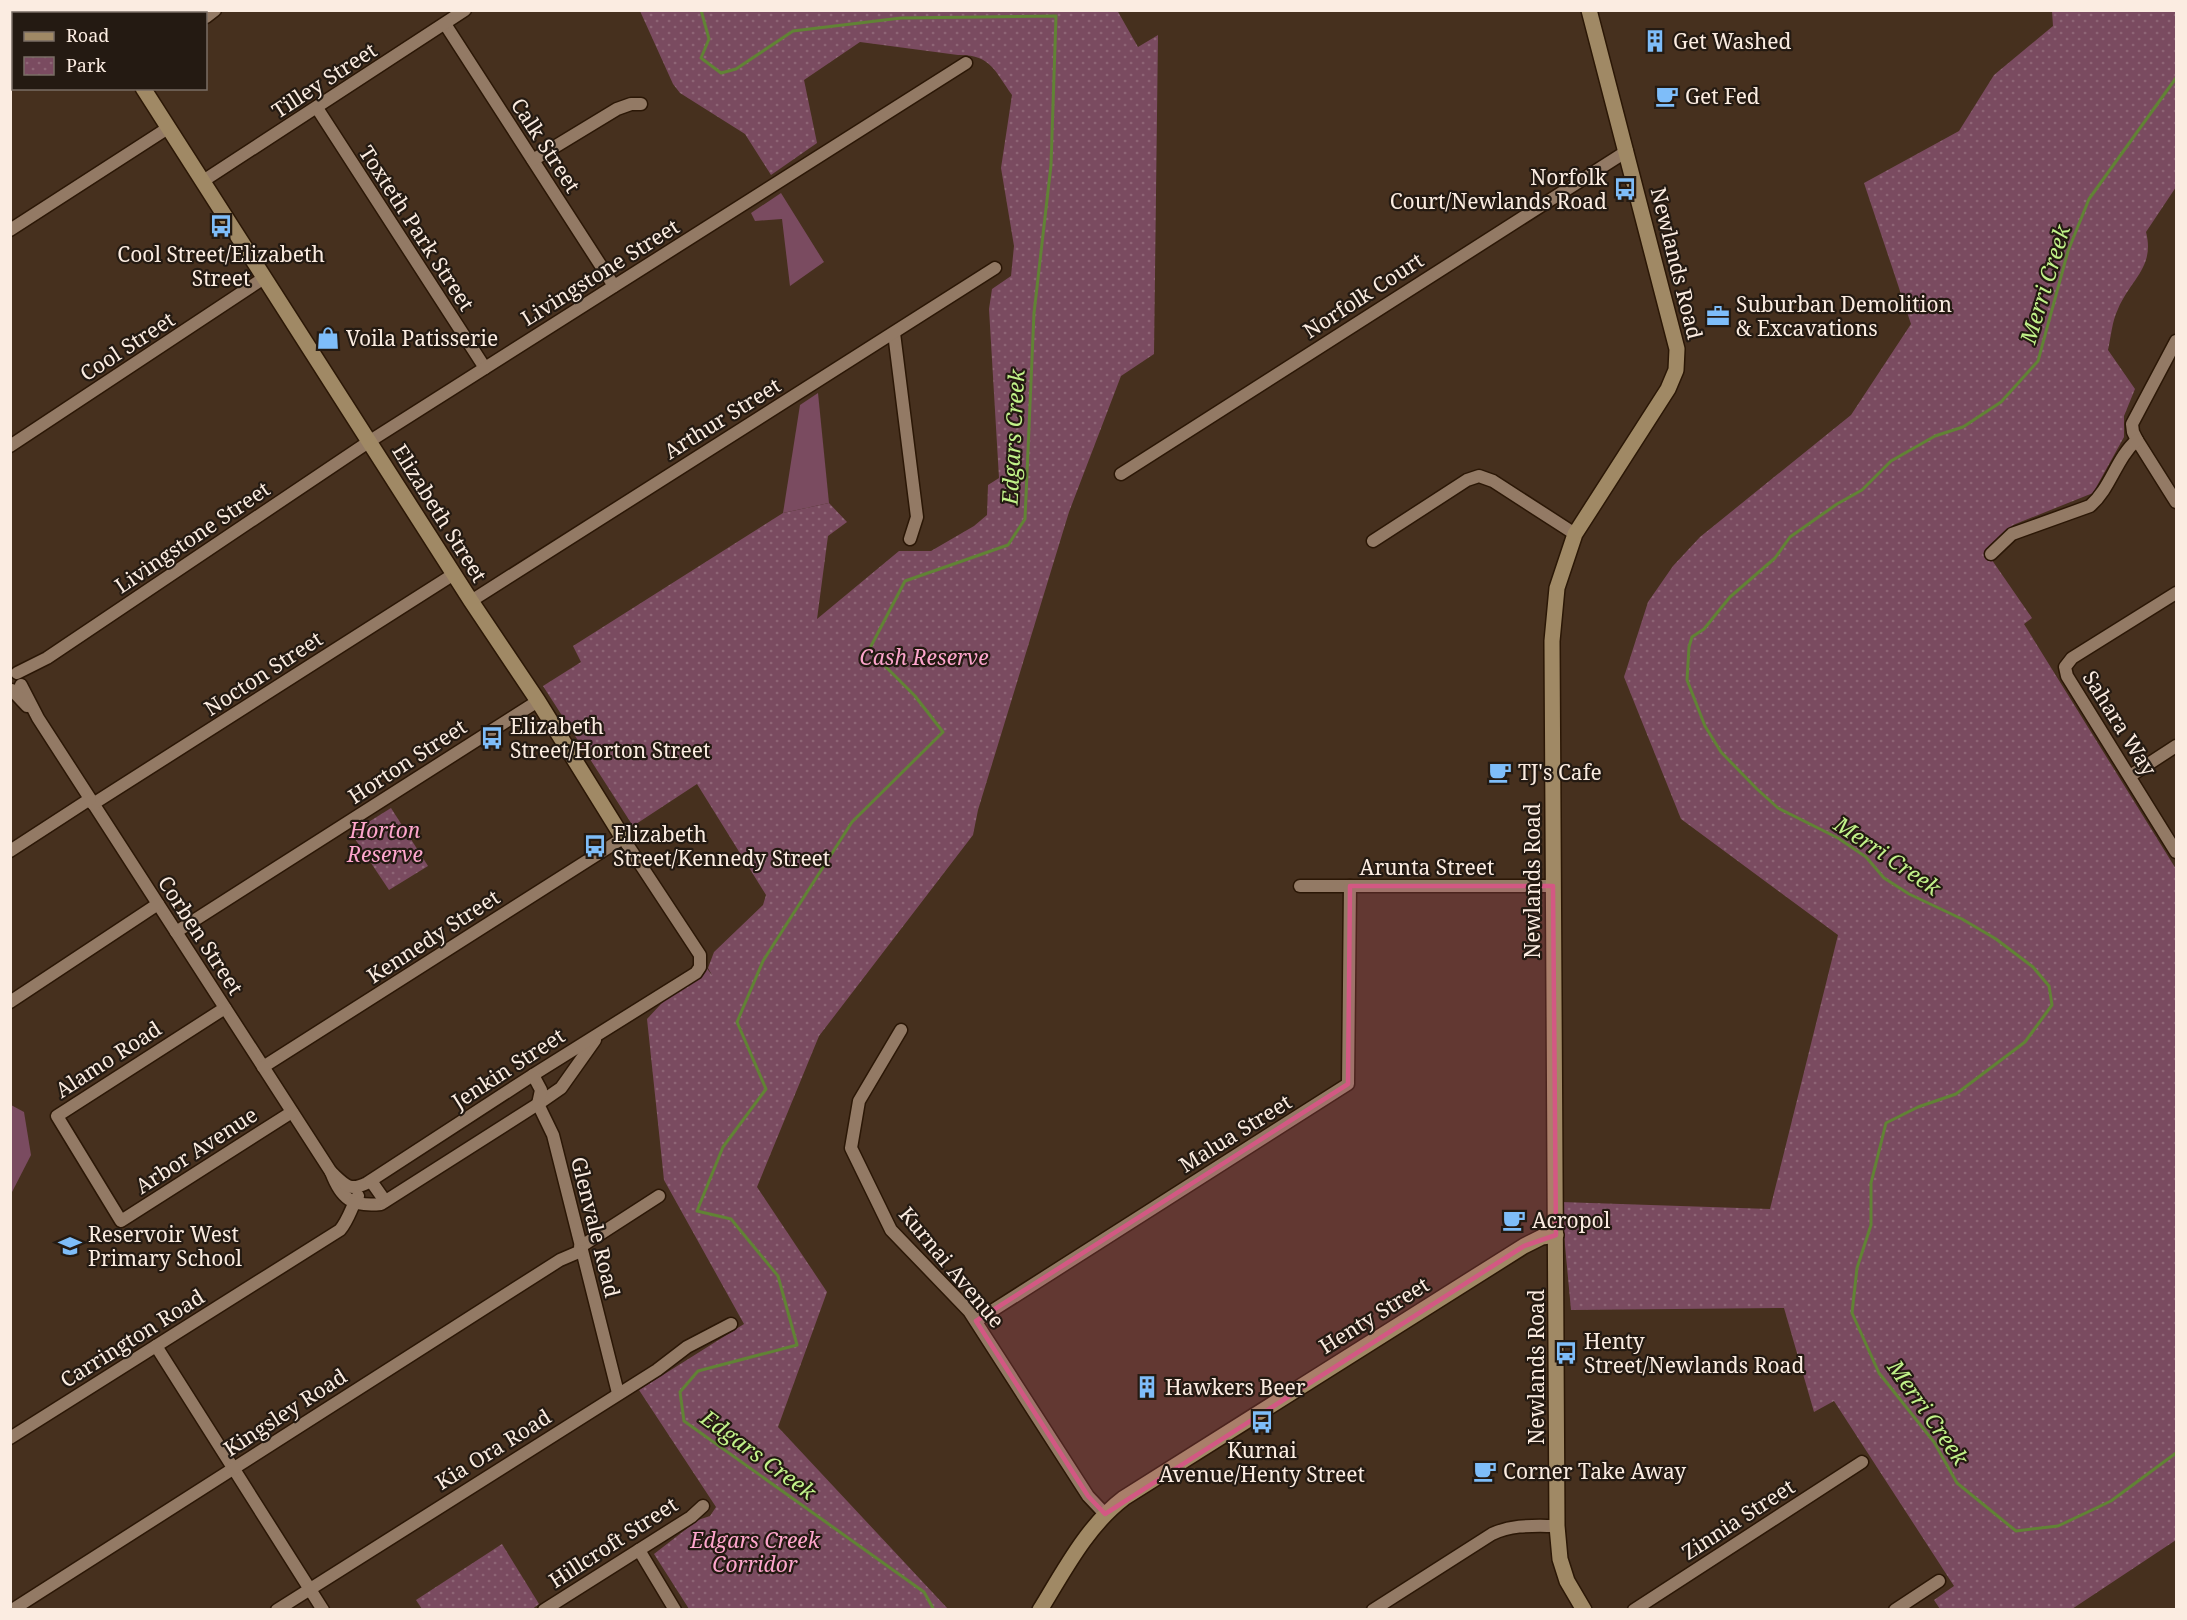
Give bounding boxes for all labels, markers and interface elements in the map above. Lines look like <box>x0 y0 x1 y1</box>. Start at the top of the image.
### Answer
legend <box>12 12 207 90</box>
text: Road <box>66 23 109 47</box>
place label: Get Washed <box>1673 27 1791 55</box>
building icon: Get Washed <box>1642 28 1668 54</box>
street label: Tilley Street <box>266 36 382 124</box>
text: Park <box>66 53 106 77</box>
place label: Get Fed <box>1685 82 1760 110</box>
cafe icon: Get Fed <box>1654 83 1680 109</box>
street label: Calk Street <box>505 92 587 198</box>
street label: Toxteth Park Street <box>353 140 481 316</box>
place label: Norfolk Court/Newlands Road <box>1390 163 1608 215</box>
bus stop icon: Norfolk Court/Newlands Road <box>1612 176 1638 202</box>
street label: Newlands Road <box>1645 184 1709 342</box>
street label: Livingstone Street <box>516 212 684 332</box>
bus stop icon: Cool Street/Elizabeth Street <box>208 213 234 239</box>
water label: Merri Creek <box>2011 220 2077 348</box>
place label: Cool Street/Elizabeth Street <box>117 240 325 292</box>
street label: Norfolk Court <box>1298 246 1428 344</box>
place label: Suburban Demolition & Excavations <box>1736 290 1952 342</box>
office icon: Suburban Demolition & Excavations <box>1705 303 1731 329</box>
street label: Cool Street <box>74 305 180 387</box>
place label: Voila Patisserie <box>346 324 498 352</box>
shop icon: Voila Patisserie <box>315 325 341 351</box>
water label: Edgars Creek <box>993 367 1031 506</box>
street label: Arthur Street <box>658 371 786 465</box>
street label: Elizabeth Street <box>386 439 494 587</box>
street label: Livingstone Street <box>109 475 275 599</box>
street label: Nocton Street <box>199 624 327 722</box>
park label: Cash Reserve <box>860 643 988 671</box>
street label: Sahara Way <box>2077 665 2163 781</box>
street label: Horton Street <box>342 712 472 810</box>
place label: Elizabeth Street/Horton Street <box>510 712 710 764</box>
bus stop icon: Elizabeth Street/Horton Street <box>479 725 505 751</box>
place label: TJ's Cafe <box>1518 758 1602 786</box>
cafe icon: TJ's Cafe <box>1487 759 1513 785</box>
street label: Newlands Road <box>1518 803 1546 959</box>
water label: Merri Creek <box>1828 808 1948 902</box>
park label: Horton Reserve <box>346 816 423 868</box>
place label: Elizabeth Street/Kennedy Street <box>613 820 830 872</box>
bus stop icon: Elizabeth Street/Kennedy Street <box>582 833 608 859</box>
street label: Arunta Street <box>1360 853 1494 881</box>
street label: Corben Street <box>152 870 250 1000</box>
street label: Kennedy Street <box>361 883 505 989</box>
street label: Alamo Road <box>50 1014 167 1104</box>
street label: Jenkin Street <box>446 1021 570 1115</box>
street label: Malua Street <box>1174 1087 1296 1179</box>
street label: Arbor Avenue <box>130 1100 262 1200</box>
street label: Glenvale Road <box>565 1154 627 1300</box>
street label: Kurnai Avenue <box>893 1201 1011 1333</box>
place label: Acropol <box>1532 1206 1611 1234</box>
cafe icon: Acropol <box>1501 1207 1527 1233</box>
place label: Reservoir West Primary School <box>88 1220 243 1272</box>
school or university icon: Reservoir West Primary School <box>57 1233 83 1259</box>
street label: Henty Street <box>1314 1270 1434 1360</box>
street label: Carrington Road <box>55 1282 210 1394</box>
street label: Newlands Road <box>1522 1289 1550 1445</box>
place label: Henty Street/Newlands Road <box>1584 1327 1804 1379</box>
bus stop icon: Henty Street/Newlands Road <box>1553 1340 1579 1366</box>
water label: Merri Creek <box>1881 1352 1977 1472</box>
street label: Kingsley Road <box>218 1362 352 1462</box>
place label: Hawkers Beer <box>1165 1373 1306 1401</box>
building icon: Hawkers Beer <box>1134 1374 1160 1400</box>
water label: Edgars Creek <box>695 1401 824 1507</box>
street label: Kia Ora Road <box>430 1402 556 1496</box>
bus stop icon: Kurnai Avenue/Henty Street <box>1249 1409 1275 1435</box>
place label: Kurnai Avenue/Henty Street <box>1159 1436 1365 1488</box>
place label: Corner Take Away <box>1503 1457 1686 1485</box>
cafe icon: Corner Take Away <box>1472 1458 1498 1484</box>
street label: Zinnia Street <box>1676 1472 1800 1566</box>
street label: Hillcroft Street <box>543 1490 683 1594</box>
park label: Edgars Creek Corridor <box>689 1526 821 1578</box>

